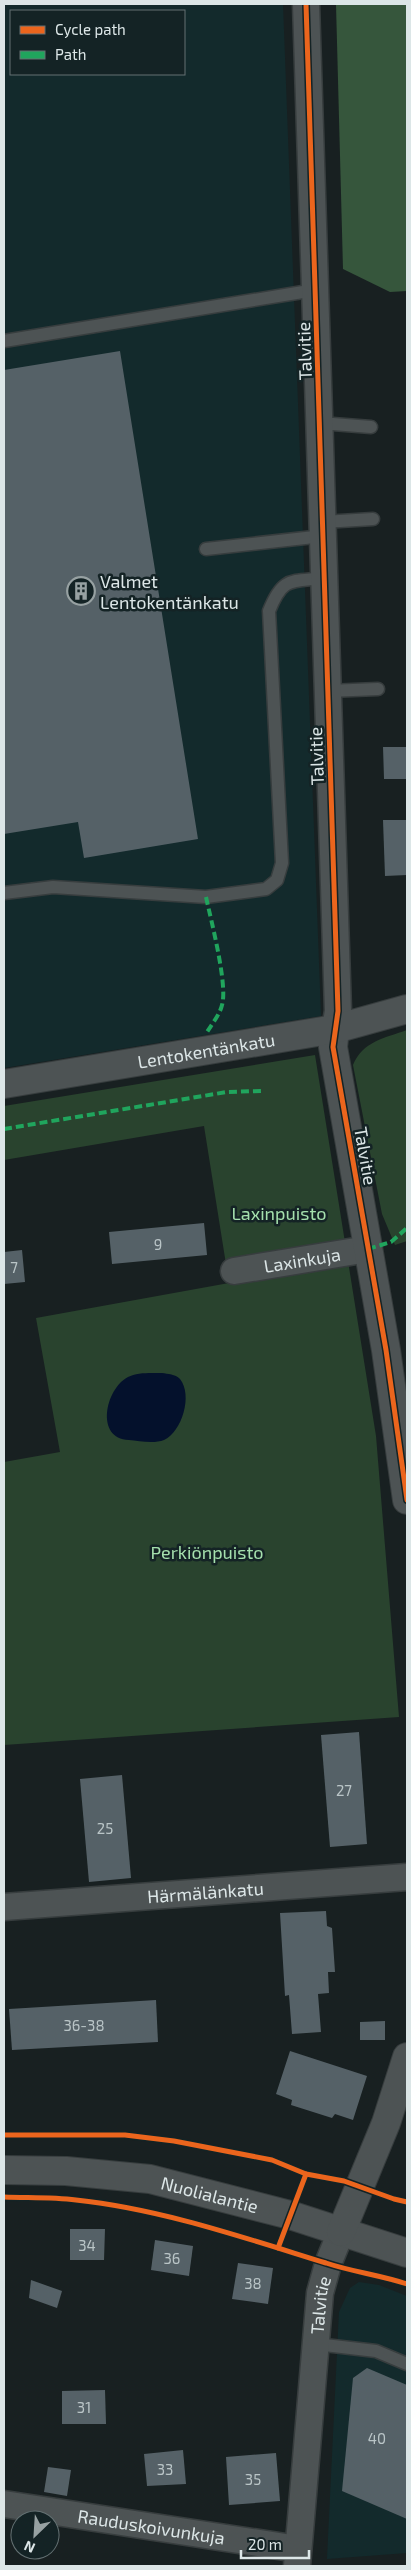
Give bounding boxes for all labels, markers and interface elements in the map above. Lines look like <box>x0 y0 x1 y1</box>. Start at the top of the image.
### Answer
legend <box>10 10 185 75</box>
text: Cycle path <box>55 20 126 38</box>
text: Path <box>55 45 86 63</box>
street label: Talvitie <box>292 321 316 381</box>
place label: Valmet Lentokentänkatu <box>100 570 239 613</box>
building icon: Valmet Lentokentänkatu <box>66 576 96 606</box>
street label: Talvitie <box>304 726 328 786</box>
street label: Lentokentänkatu <box>136 1028 277 1073</box>
street label: Talvitie <box>350 1125 382 1187</box>
park label: Laxinpuisto <box>232 1202 326 1224</box>
house number: 9 <box>154 1235 162 1253</box>
street label: Laxinkuja <box>262 1243 342 1277</box>
house number: 7 <box>10 1258 18 1276</box>
park label: Perkiönpuisto <box>150 1541 264 1563</box>
house number: 27 <box>336 1781 352 1799</box>
house number: 25 <box>97 1819 113 1837</box>
street label: Härmälänkatu <box>146 1877 264 1907</box>
house number: 36-38 <box>63 2016 105 2034</box>
street label: Nuolialantie <box>159 2171 261 2217</box>
house number: 34 <box>78 2236 96 2254</box>
house number: 36 <box>164 2249 180 2267</box>
street label: Talvitie <box>306 2273 335 2335</box>
house number: 38 <box>244 2274 262 2292</box>
house number: 31 <box>77 2398 91 2416</box>
house number: 40 <box>368 2429 386 2447</box>
house number: 33 <box>157 2460 173 2478</box>
house number: 35 <box>245 2470 261 2488</box>
street label: Rauduskoivunkuja <box>76 2504 226 2549</box>
north arrow <box>10 2510 60 2560</box>
scale bar <box>241 2528 308 2560</box>
text: 20 m <box>248 2535 282 2553</box>
text: N <box>21 2537 37 2557</box>

